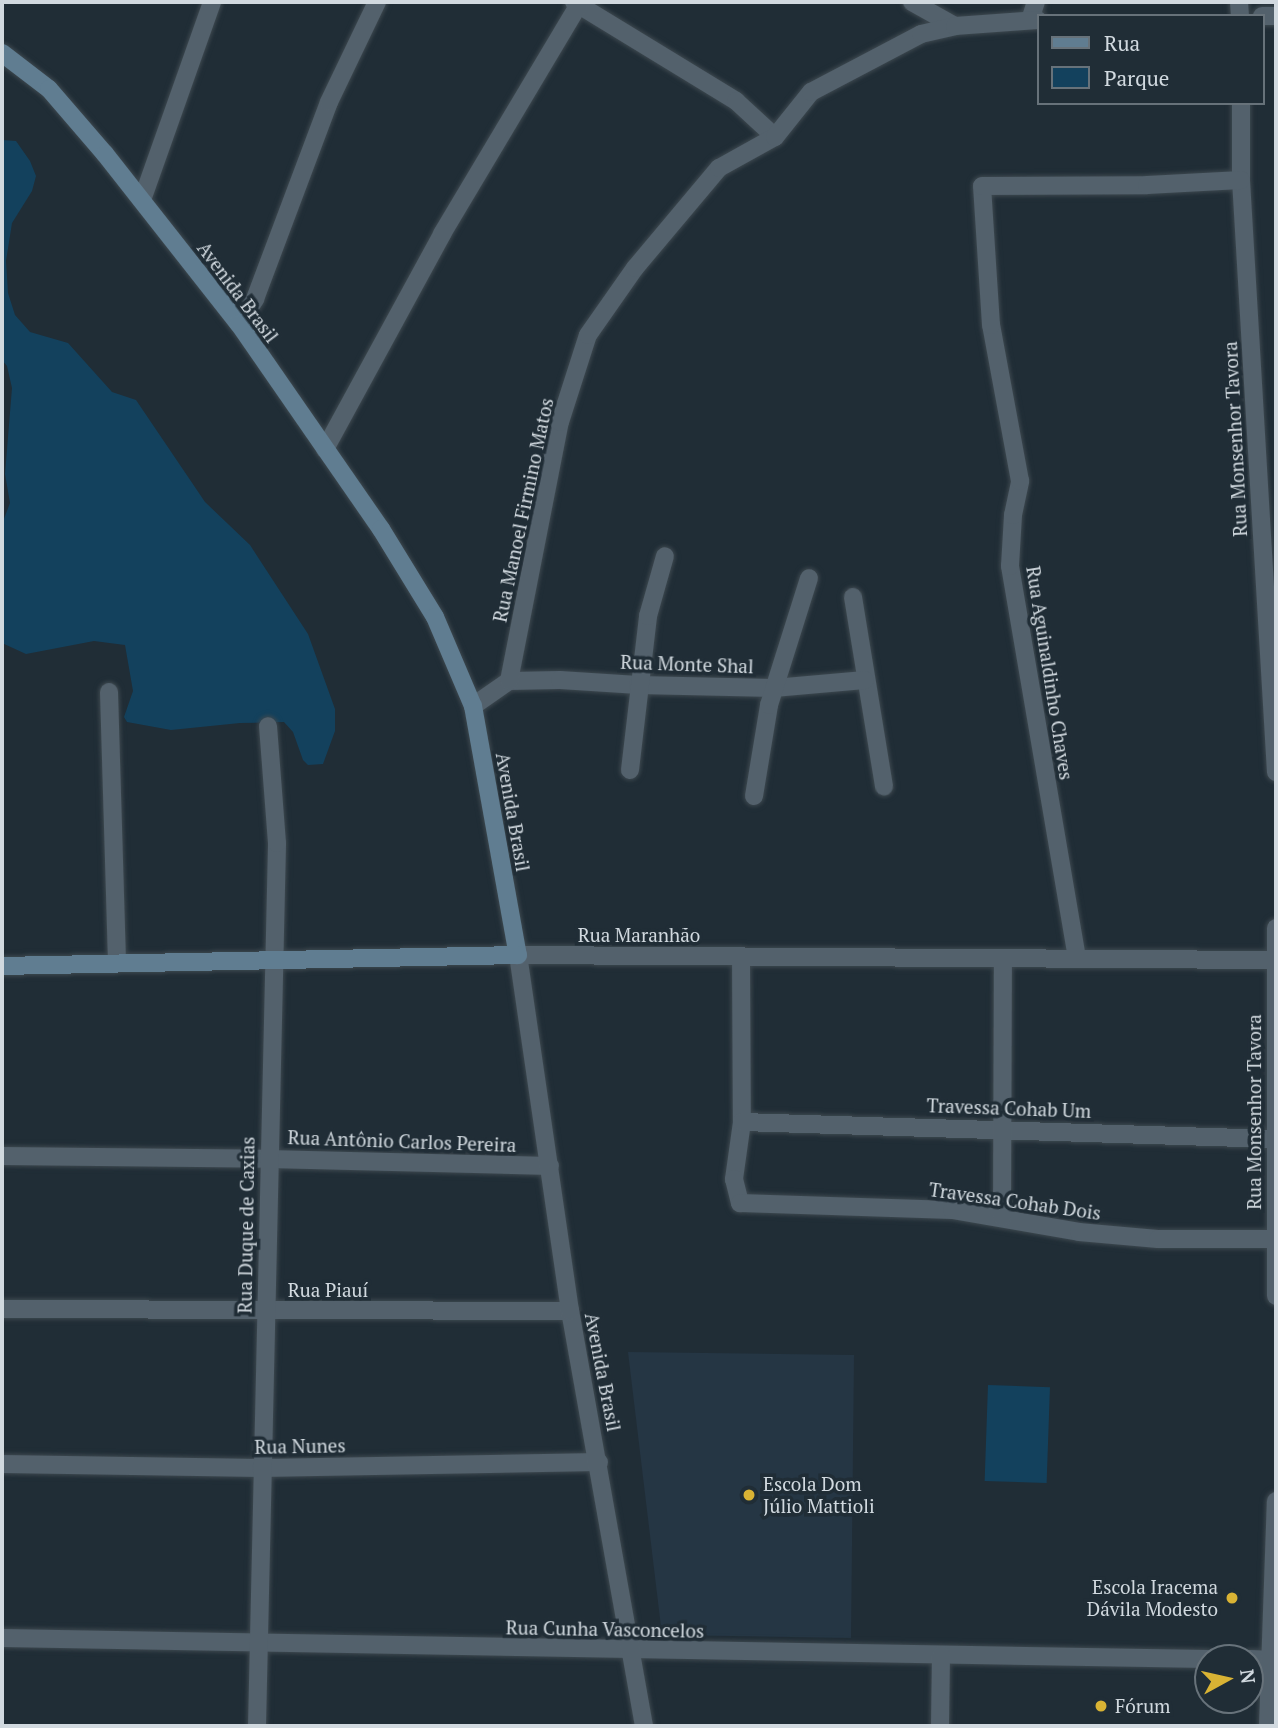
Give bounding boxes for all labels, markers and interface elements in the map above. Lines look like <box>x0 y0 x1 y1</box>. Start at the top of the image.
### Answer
legend <box>1036 14 1264 105</box>
text: Rua <box>1104 29 1140 57</box>
text: Parque <box>1104 64 1169 92</box>
street label: Avenida Brasil <box>193 237 283 347</box>
street label: Rua Monsenhor Tavora <box>1218 341 1252 537</box>
street label: Rua Manoel Firmino Matos <box>488 396 558 624</box>
street label: Rua Aguinaldinho Chaves <box>1022 564 1078 782</box>
street label: Rua Monte Shal <box>620 650 754 678</box>
street label: Avenida Brasil <box>491 751 535 873</box>
street label: Rua Maranhão <box>578 924 700 946</box>
street label: Rua Monsenhor Tavora <box>1243 1014 1265 1210</box>
street label: Travessa Cohab Um <box>926 1094 1092 1122</box>
street label: Rua Antônio Carlos Pereira <box>287 1126 517 1156</box>
street label: Rua Duque de Caxias <box>233 1136 259 1314</box>
street label: Travessa Cohab Dois <box>928 1178 1102 1224</box>
street label: Rua Piauí <box>288 1279 368 1301</box>
street label: Avenida Brasil <box>580 1311 626 1433</box>
street label: Rua Nunes <box>254 1434 346 1458</box>
place label: Escola Dom Júlio Mattioli <box>763 1473 875 1517</box>
marker: Escola Dom Júlio Mattioli <box>741 1487 757 1503</box>
place label: Escola Iracema Dávila Modesto <box>1087 1576 1218 1620</box>
marker: Escola Iracema Dávila Modesto <box>1224 1590 1240 1606</box>
street label: Rua Cunha Vasconcelos <box>505 1616 705 1642</box>
north arrow <box>1194 1644 1264 1714</box>
text: N <box>1235 1667 1262 1685</box>
place label: Fórum <box>1115 1695 1170 1717</box>
marker: Fórum <box>1093 1698 1109 1714</box>

